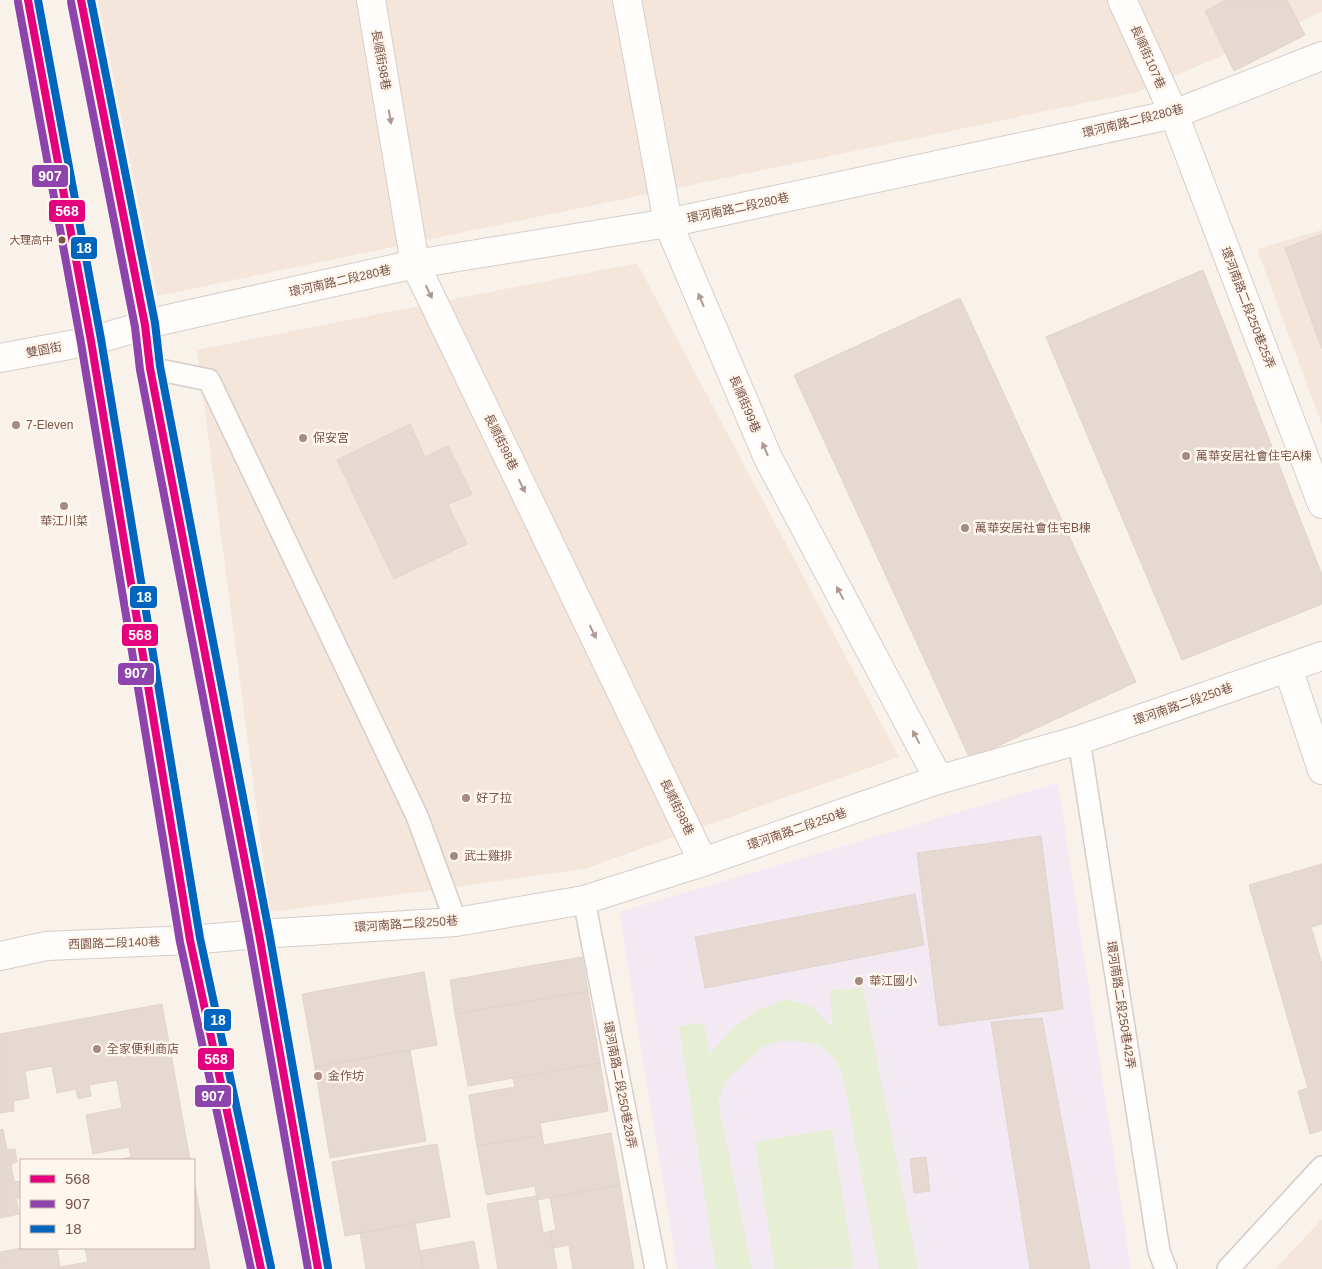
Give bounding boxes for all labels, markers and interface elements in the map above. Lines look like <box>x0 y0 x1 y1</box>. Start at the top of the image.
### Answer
street label: 長順街107巷 <box>1128 23 1168 91</box>
street label: 長順街98巷 <box>369 29 393 91</box>
street label: 環河南路二段280巷 <box>1081 102 1185 140</box>
one-way arrow <box>387 109 395 125</box>
line badge: 907 <box>31 164 69 188</box>
text: 907 <box>38 168 62 184</box>
street label: 環河南路二段280巷 <box>686 190 790 226</box>
line badge: 568 <box>48 199 86 223</box>
text: 568 <box>55 203 79 219</box>
place label: 大理高中 <box>9 234 53 246</box>
marker: 大理高中 <box>57 235 67 245</box>
line badge: 18 <box>70 236 98 260</box>
text: 18 <box>76 240 92 256</box>
street label: 環河南路二段250巷25弄 <box>1218 245 1278 371</box>
street label: 環河南路二段280巷 <box>288 262 392 300</box>
one-way arrow <box>425 285 433 299</box>
one-way arrow <box>696 293 704 307</box>
street label: 雙園街 <box>25 340 63 360</box>
street label: 長順街99巷 <box>727 373 763 435</box>
street label: 長順街98巷 <box>481 411 521 473</box>
place label: 7-Eleven <box>26 418 73 432</box>
marker: 7-Eleven <box>10 419 22 431</box>
place label: 保安宮 <box>313 431 349 445</box>
marker: 保安宮 <box>297 432 309 444</box>
one-way arrow <box>760 442 768 456</box>
place label: 萬華安居社會住宅A棟 <box>1196 449 1312 463</box>
marker: 萬華安居社會住宅A棟 <box>1180 450 1192 462</box>
one-way arrow <box>518 479 526 493</box>
marker: 華江川菜 <box>58 500 70 512</box>
place label: 華江川菜 <box>40 514 88 528</box>
place label: 萬華安居社會住宅B棟 <box>975 521 1091 535</box>
marker: 萬華安居社會住宅B棟 <box>959 522 971 534</box>
line badge: 18 <box>129 585 158 609</box>
one-way arrow <box>836 586 844 600</box>
text: 18 <box>136 589 152 605</box>
line badge: 568 <box>121 623 159 647</box>
one-way arrow <box>589 625 597 639</box>
text: 568 <box>128 627 152 643</box>
line badge: 907 <box>117 662 155 686</box>
text: 907 <box>124 665 148 681</box>
street label: 環河南路二段250巷 <box>1132 680 1234 728</box>
one-way arrow <box>912 730 920 744</box>
street label: 長順街98巷 <box>657 776 697 838</box>
place label: 好了拉 <box>476 791 512 805</box>
marker: 好了拉 <box>460 792 472 804</box>
street label: 環河南路二段250巷 <box>746 805 848 853</box>
place label: 武士雞排 <box>464 849 512 863</box>
marker: 武士雞排 <box>448 850 460 862</box>
street label: 環河南路二段250巷 <box>354 913 458 935</box>
street label: 西園路二段140巷 <box>68 934 160 952</box>
street label: 環河南路二段250巷42弄 <box>1104 940 1138 1070</box>
place label: 華江國小 <box>869 974 917 988</box>
marker: 華江國小 <box>853 975 865 987</box>
line badge: 18 <box>203 1008 232 1032</box>
text: 18 <box>210 1012 226 1028</box>
street label: 環河南路二段250巷28弄 <box>601 1020 639 1150</box>
place label: 全家便利商店 <box>107 1042 179 1056</box>
marker: 全家便利商店 <box>91 1043 103 1055</box>
line badge: 568 <box>197 1047 235 1071</box>
text: 568 <box>204 1051 228 1067</box>
place label: 金作坊 <box>328 1069 364 1083</box>
marker: 金作坊 <box>312 1070 324 1082</box>
line badge: 907 <box>194 1084 232 1108</box>
text: 907 <box>201 1088 225 1104</box>
legend <box>20 1159 195 1249</box>
text: 568 <box>65 1170 90 1187</box>
text: 907 <box>65 1195 90 1212</box>
text: 18 <box>65 1220 82 1237</box>

